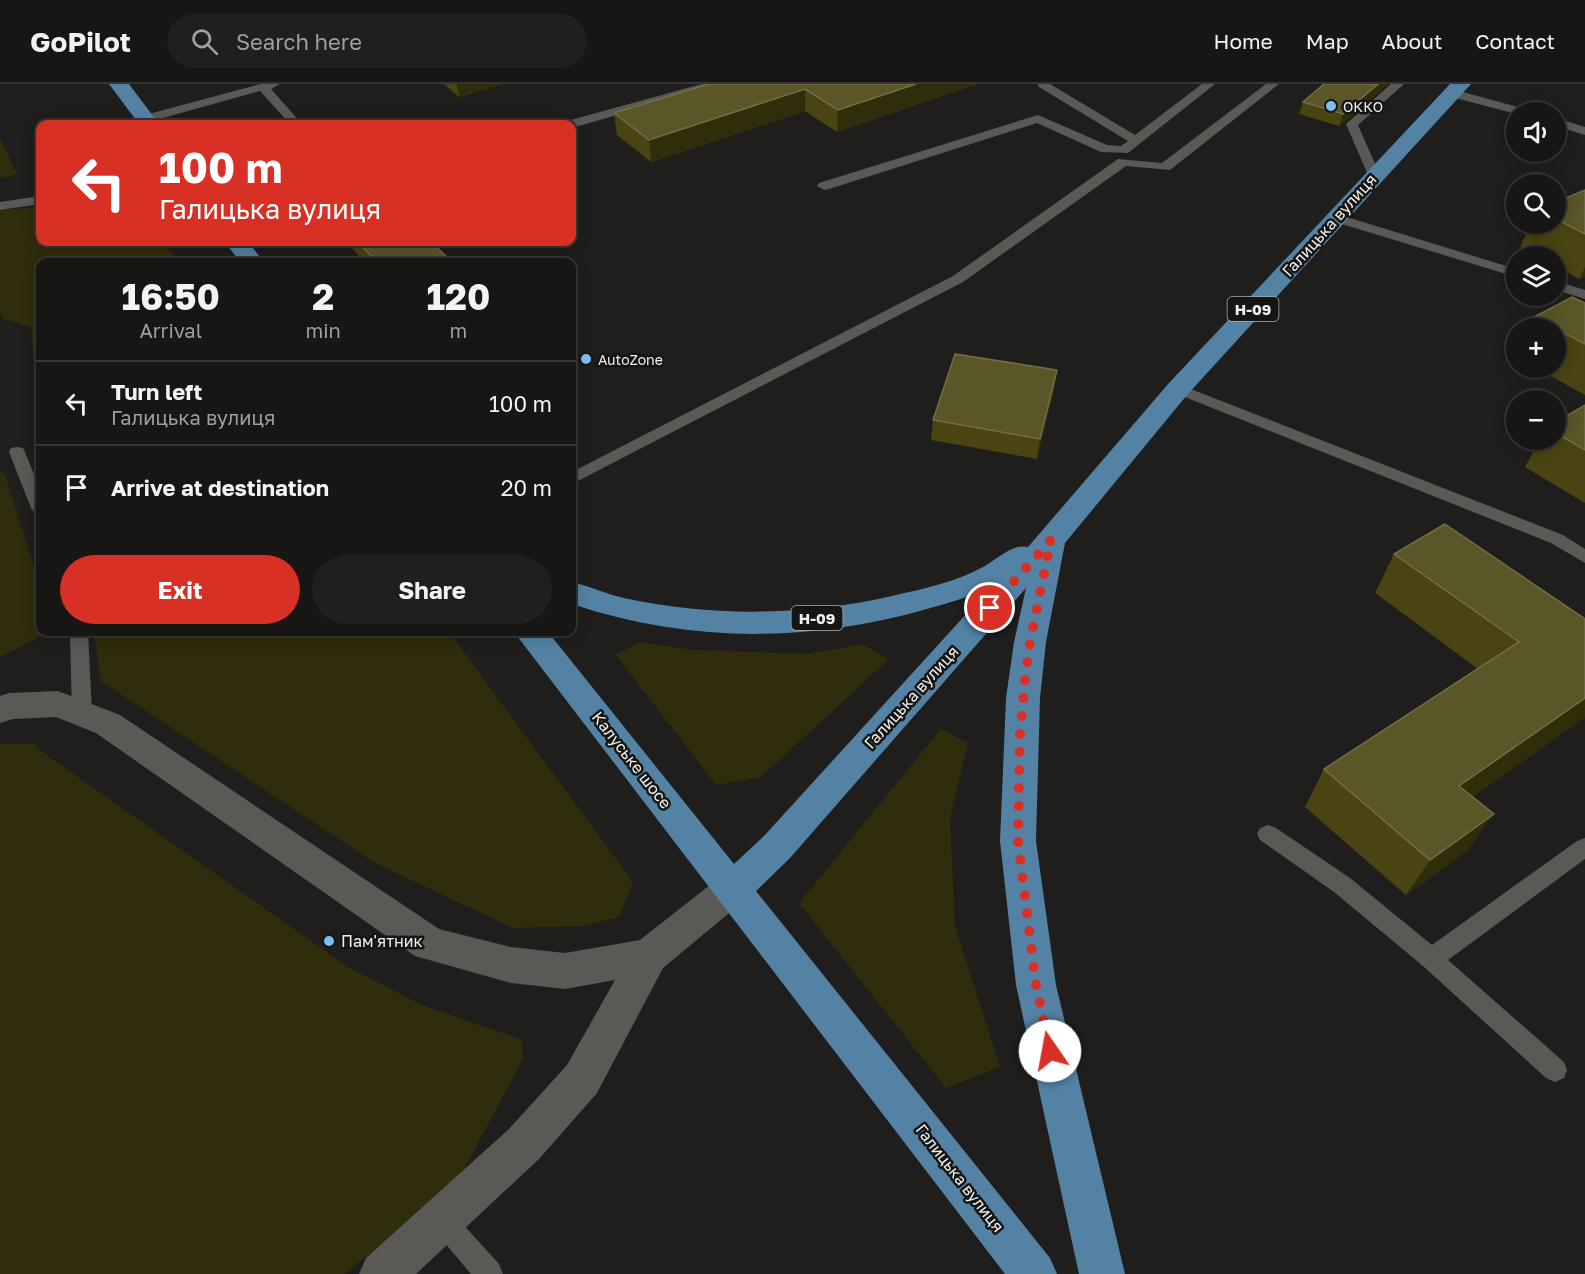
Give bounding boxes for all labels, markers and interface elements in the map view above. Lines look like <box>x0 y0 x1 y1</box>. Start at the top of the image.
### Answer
search box <box>167 14 587 68</box>
text: GoPilot <box>30 25 131 58</box>
icon: search <box>188 25 221 58</box>
text: Search here <box>236 28 362 55</box>
text: Home <box>1213 28 1273 54</box>
text: Map <box>1306 28 1349 54</box>
text: About <box>1382 28 1442 54</box>
text: Contact <box>1475 28 1555 54</box>
place label: ОККО <box>1343 98 1383 115</box>
marker: ОККО <box>1324 99 1338 113</box>
map controls <box>1506 102 1566 450</box>
button: sound <box>1506 102 1566 162</box>
text: 100 m <box>159 142 282 192</box>
icon: left <box>60 144 138 222</box>
street label: Галицька вулиця <box>1278 169 1380 281</box>
button: search <box>1506 174 1566 234</box>
text: Галицька вулиця <box>159 193 381 225</box>
button: layers <box>1506 246 1566 306</box>
text: 16:50 <box>122 275 220 318</box>
text: 2 <box>312 275 334 318</box>
text: 120 <box>426 275 490 318</box>
road number: Н-09 <box>1228 297 1278 321</box>
text: Arrival <box>139 318 202 342</box>
text: min <box>306 318 341 342</box>
text: m <box>450 318 467 342</box>
button: + <box>1506 318 1566 378</box>
place label: AutoZone <box>598 351 663 368</box>
marker: AutoZone <box>579 352 593 366</box>
text: Turn left <box>111 378 202 405</box>
icon: left <box>60 387 93 420</box>
text: 100 m <box>489 390 552 417</box>
button: − <box>1506 390 1566 450</box>
text: Галицька вулиця <box>111 405 276 429</box>
icon: arrive <box>60 471 93 504</box>
text: Arrive at destination <box>111 474 329 501</box>
text: 20 m <box>501 474 552 501</box>
button: Exit <box>60 555 300 624</box>
button: Share <box>312 555 552 624</box>
pin <box>964 582 1015 633</box>
icon: arrive <box>973 591 1006 624</box>
road number: Н-09 <box>792 606 842 630</box>
street label: Галицька вулиця <box>860 641 962 753</box>
street label: Калуське шосе <box>588 707 676 813</box>
place label: Пам'ятник <box>341 931 423 951</box>
marker: Пам'ятник <box>322 934 336 948</box>
position arrow <box>1018 1019 1082 1083</box>
street label: Галицька вулиця <box>912 1120 1008 1236</box>

